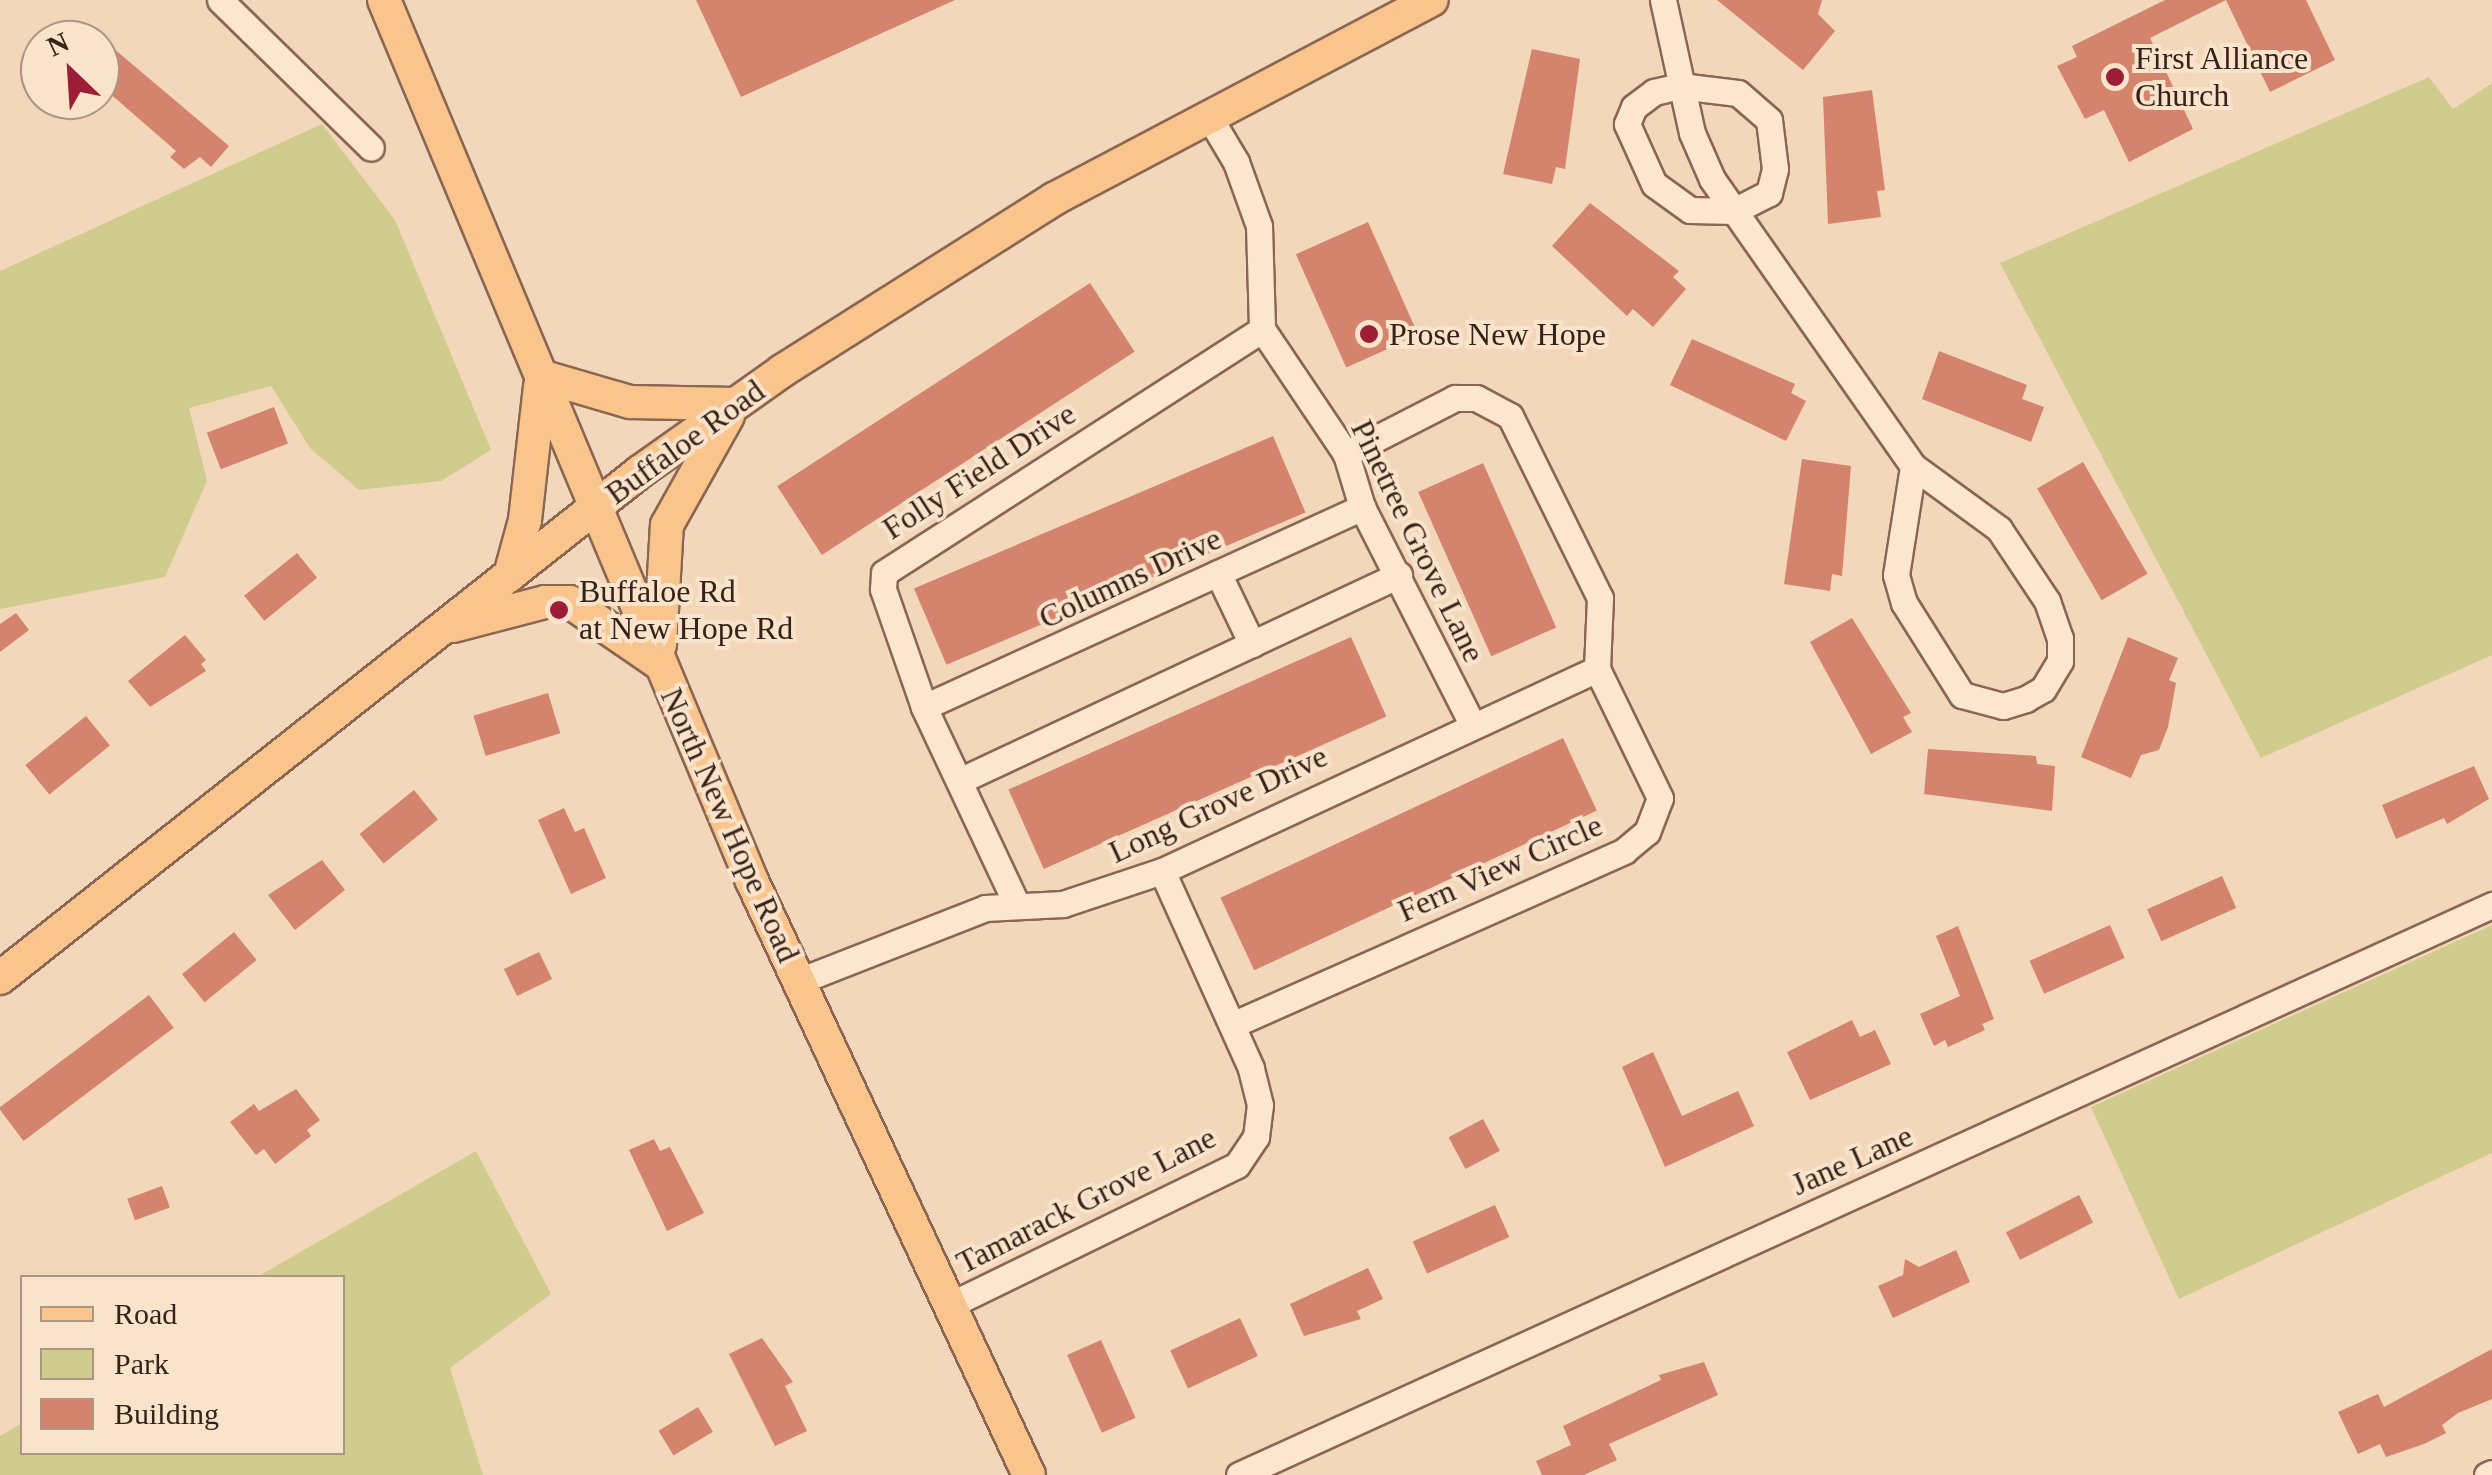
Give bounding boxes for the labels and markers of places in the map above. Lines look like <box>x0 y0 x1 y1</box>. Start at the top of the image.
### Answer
place label: First Alliance Church <box>2135 40 2310 115</box>
marker: First Alliance Church <box>2104 66 2126 88</box>
place label: Prose New Hope <box>1389 315 1606 353</box>
marker: Prose New Hope <box>1358 323 1380 345</box>
place label: Buffaloe Rd at New Hope Rd <box>579 573 793 648</box>
marker: Buffaloe Rd at New Hope Rd <box>548 599 570 621</box>

